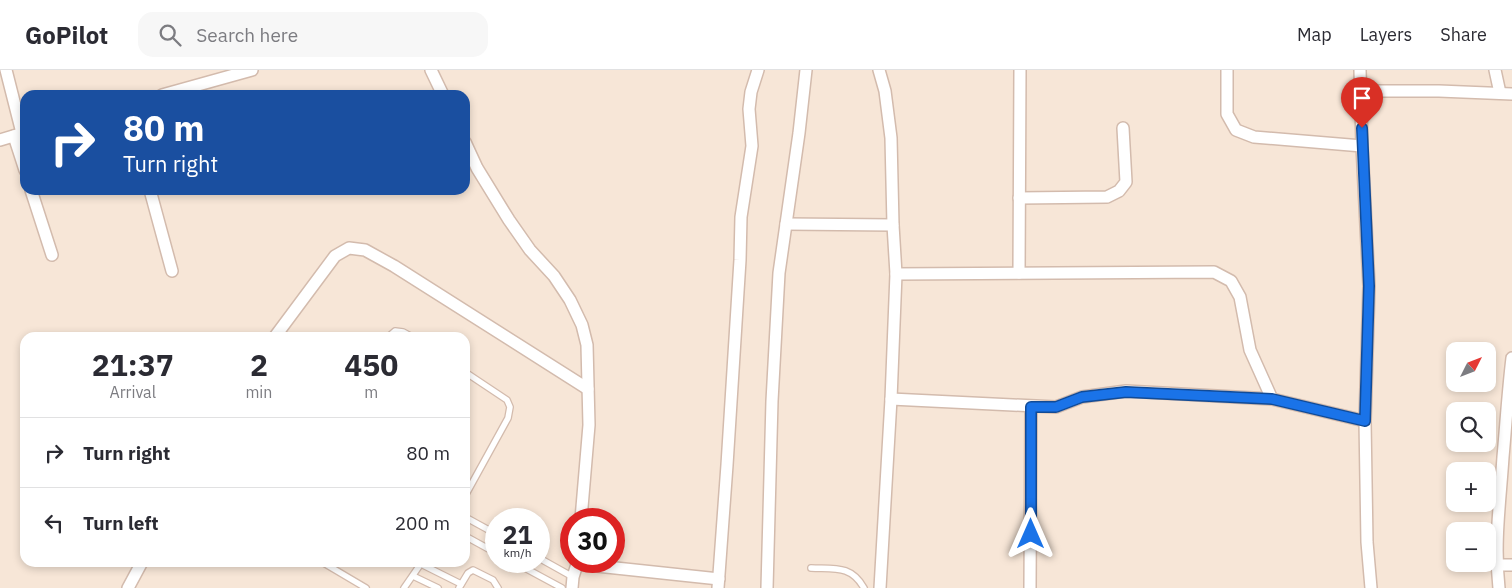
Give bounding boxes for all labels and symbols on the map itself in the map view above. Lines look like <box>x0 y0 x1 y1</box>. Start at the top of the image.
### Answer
pin <box>1341 77 1383 128</box>
north arrow <box>1446 342 1496 392</box>
position arrow <box>1004 507 1056 559</box>
speed limit sign: 30 <box>560 508 625 573</box>

